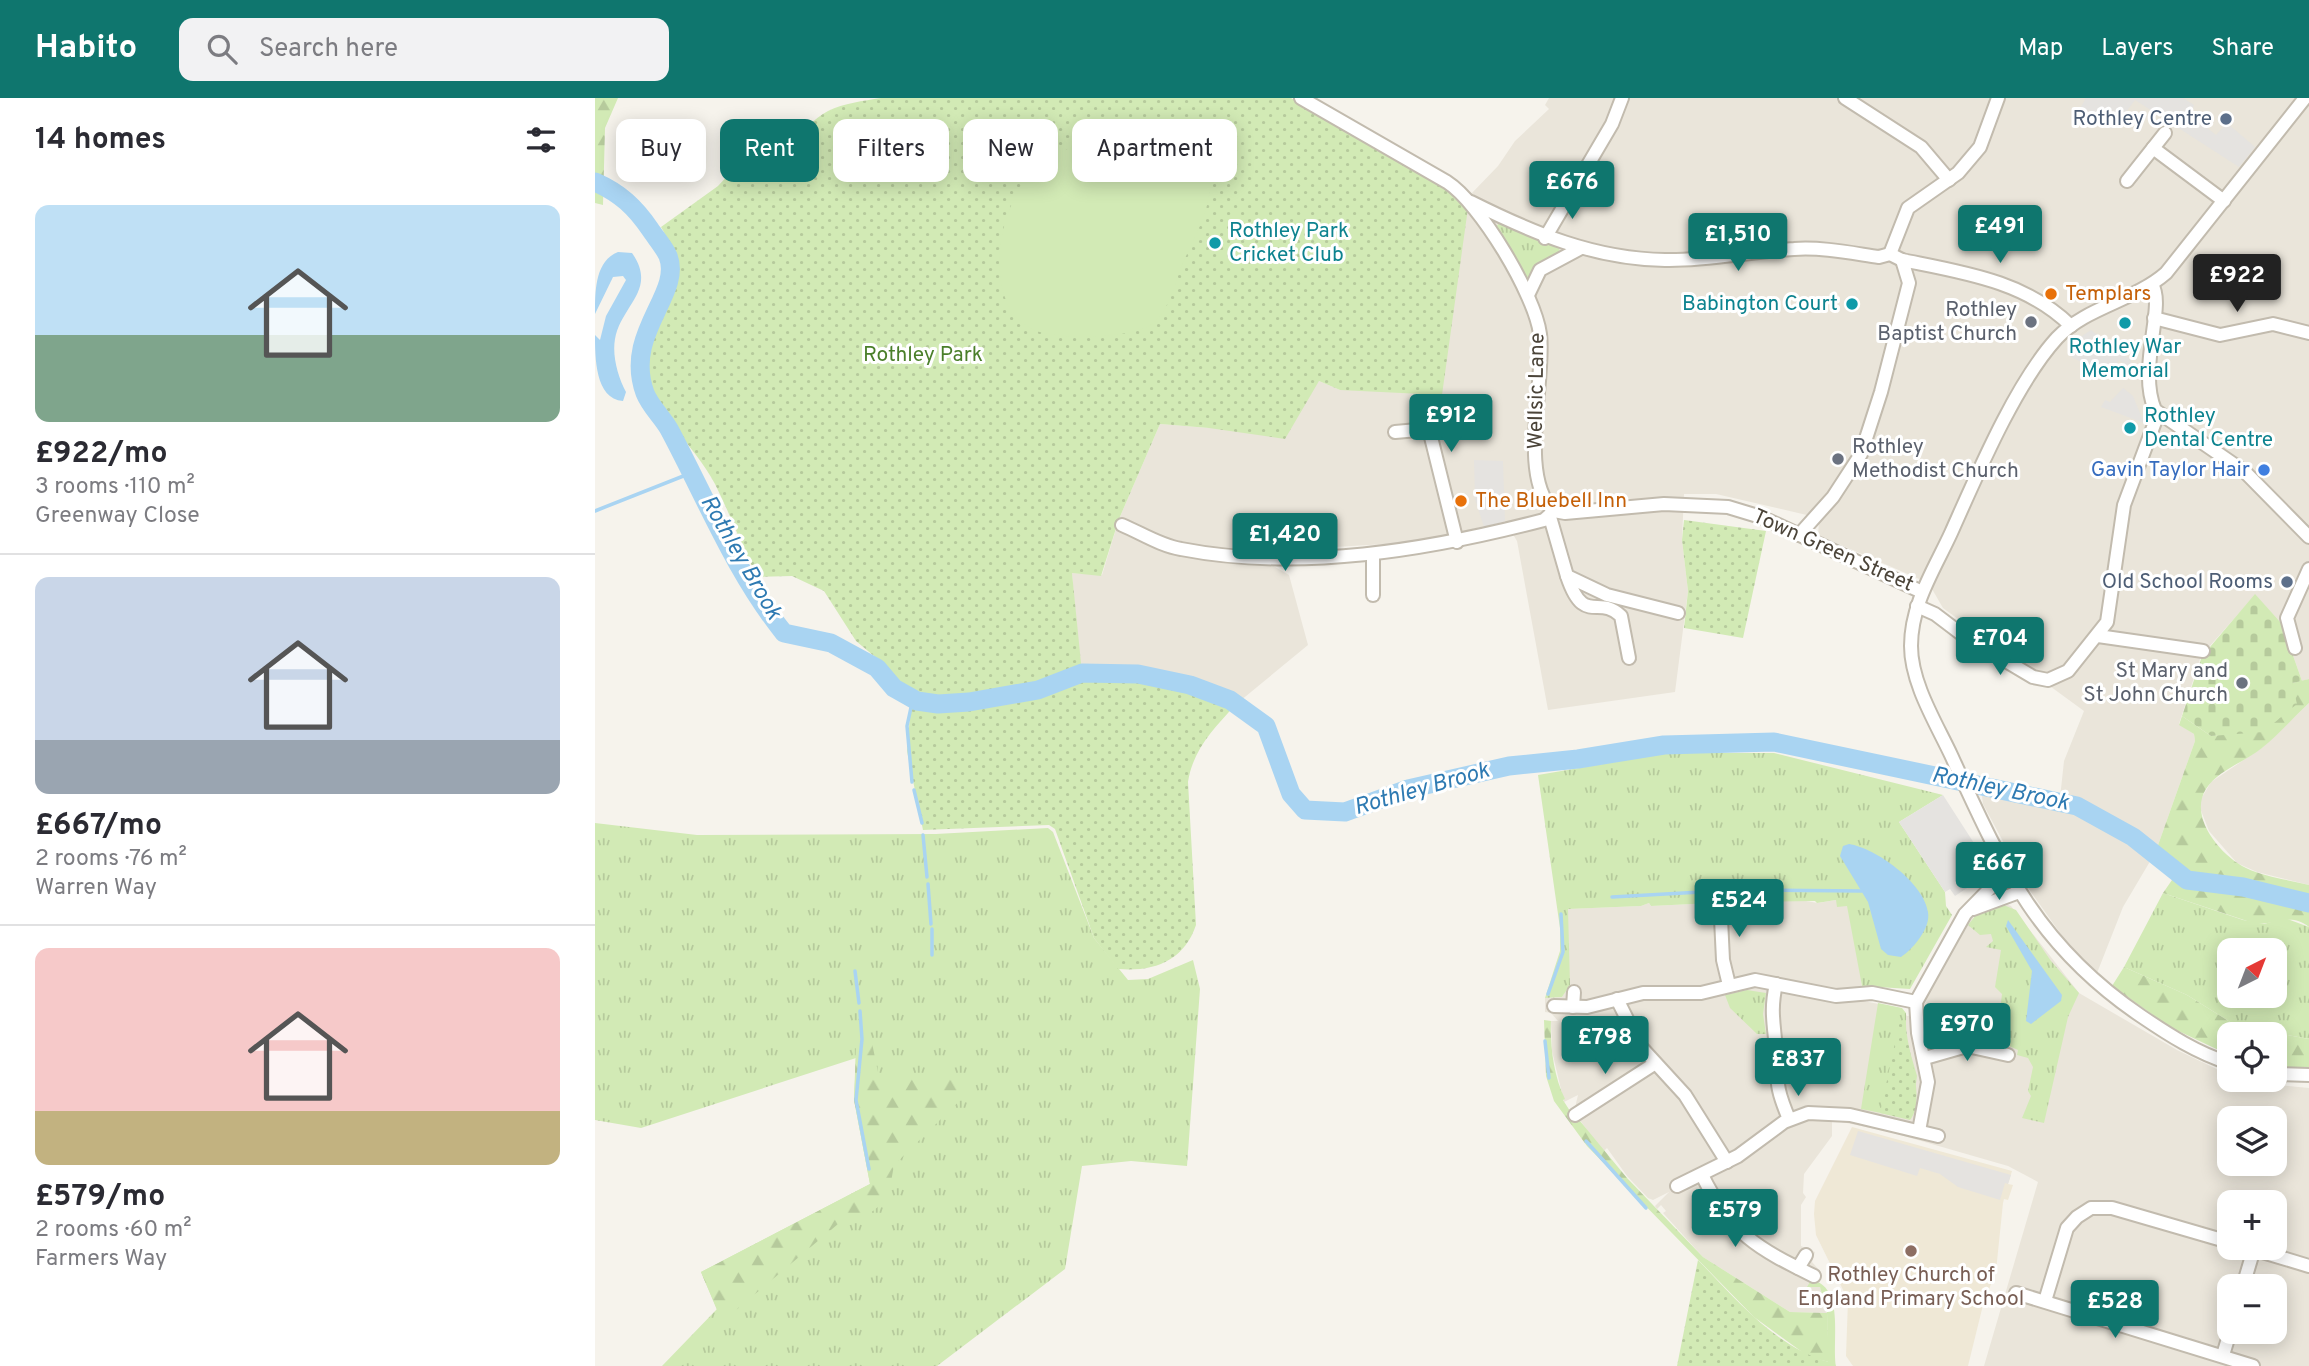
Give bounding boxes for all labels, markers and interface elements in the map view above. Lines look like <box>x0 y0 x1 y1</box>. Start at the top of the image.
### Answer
search box <box>179 18 669 81</box>
text: Habito <box>35 28 137 70</box>
icon: search <box>203 30 241 68</box>
text: Search here <box>259 33 398 66</box>
text: Map <box>2018 34 2063 64</box>
text: Layers <box>2101 34 2173 64</box>
text: Share <box>2211 34 2274 64</box>
place label: Rothley Centre <box>2073 106 2212 133</box>
marker: Rothley Centre <box>2218 111 2234 127</box>
chip: Buy <box>616 119 706 182</box>
chip: Rent <box>720 119 819 182</box>
chip: Filters <box>833 119 949 182</box>
chip: New <box>963 119 1058 182</box>
chip: Apartment <box>1072 119 1237 182</box>
icon: filters <box>522 121 560 159</box>
text: 14 homes <box>35 122 166 159</box>
pin: £676 <box>1531 162 1613 221</box>
text: £676 <box>1545 169 1599 198</box>
pin: £491 <box>1959 206 2041 265</box>
text: £491 <box>1974 213 2026 242</box>
pin: £1,510 <box>1681 214 1795 273</box>
place label: Rothley Park Cricket Club <box>1229 218 1349 269</box>
text: £1,510 <box>1704 221 1772 250</box>
marker: Rothley Park Cricket Club <box>1207 235 1223 251</box>
icon: home <box>235 250 361 376</box>
pin: £922 <box>2196 254 2278 314</box>
text: £922 <box>2209 262 2265 291</box>
place label: Templars <box>2065 281 2151 308</box>
marker: Templars <box>2043 286 2059 302</box>
place label: Babington Court <box>1682 291 1838 318</box>
marker: Babington Court <box>1844 296 1860 312</box>
place label: Rothley Baptist Church <box>1877 297 2017 348</box>
marker: Rothley Baptist Church <box>2023 314 2039 330</box>
marker: Rothley War Memorial <box>2117 315 2133 331</box>
street label: Wellsic Lane <box>1522 332 1552 450</box>
place label: Rothley War Memorial <box>2069 334 2181 385</box>
park label: Rothley Park <box>863 342 983 369</box>
pin: £912 <box>1410 394 1492 454</box>
text: £912 <box>1425 402 1477 431</box>
place label: Rothley Dental Centre <box>2144 403 2273 454</box>
marker: Rothley Dental Centre <box>2122 420 2138 436</box>
place label: Rothley Methodist Church <box>1852 434 2019 485</box>
text: £922/mo <box>35 436 167 473</box>
marker: Rothley Methodist Church <box>1830 451 1846 467</box>
place label: Gavin Taylor Hair <box>2091 457 2250 484</box>
marker: Gavin Taylor Hair <box>2256 462 2272 478</box>
text: 3 rooms · 110 m² <box>35 473 195 502</box>
place label: The Bluebell Inn <box>1475 488 1627 515</box>
water label: Rothley Brook <box>693 490 788 626</box>
marker: The Bluebell Inn <box>1453 493 1469 509</box>
text: Greenway Close <box>35 502 200 531</box>
street label: Town Green Street <box>1748 503 1918 599</box>
pin: £1,420 <box>1228 514 1342 573</box>
text: £1,420 <box>1248 521 1322 550</box>
place label: Old School Rooms <box>2102 569 2273 596</box>
marker: Old School Rooms <box>2279 574 2295 590</box>
pin: £704 <box>1959 618 2041 677</box>
icon: home <box>235 622 361 748</box>
text: £704 <box>1972 625 2028 654</box>
place label: St Mary and St John Church <box>2083 658 2228 709</box>
marker: St Mary and St John Church <box>2234 675 2250 691</box>
water label: Rothley Brook <box>1351 757 1493 823</box>
water label: Rothley Brook <box>1929 761 2072 819</box>
text: £667/mo <box>35 808 162 845</box>
pin: £667 <box>1958 842 2040 902</box>
text: 2 rooms · 76 m² <box>35 845 187 874</box>
text: £667 <box>1972 850 2026 879</box>
text: Warren Way <box>35 874 157 903</box>
pin: £524 <box>1698 880 1780 939</box>
text: £524 <box>1711 887 1767 916</box>
north arrow <box>2217 938 2287 1008</box>
map controls <box>2217 938 2287 1344</box>
icon: home <box>235 993 361 1119</box>
pin: £970 <box>1926 1004 2008 1063</box>
text: £970 <box>1939 1011 1995 1040</box>
pin: £798 <box>1564 1016 1646 1076</box>
button: locate <box>2217 1022 2287 1092</box>
text: £798 <box>1578 1024 1632 1053</box>
pin: £837 <box>1757 1038 1839 1098</box>
text: £837 <box>1771 1046 1825 1075</box>
button: layers <box>2217 1106 2287 1176</box>
text: £579/mo <box>35 1179 165 1216</box>
pin: £579 <box>1694 1190 1776 1249</box>
button: + <box>2217 1190 2287 1260</box>
text: £579 <box>1708 1197 1762 1226</box>
text: 2 rooms · 60 m² <box>35 1216 192 1245</box>
marker: Rothley Church of England Primary School <box>1903 1243 1919 1259</box>
text: Farmers Way <box>35 1245 167 1274</box>
place label: Rothley Church of England Primary School <box>1798 1262 2024 1313</box>
button: − <box>2217 1274 2287 1344</box>
pin: £528 <box>2074 1280 2156 1340</box>
text: £528 <box>2087 1288 2143 1317</box>

